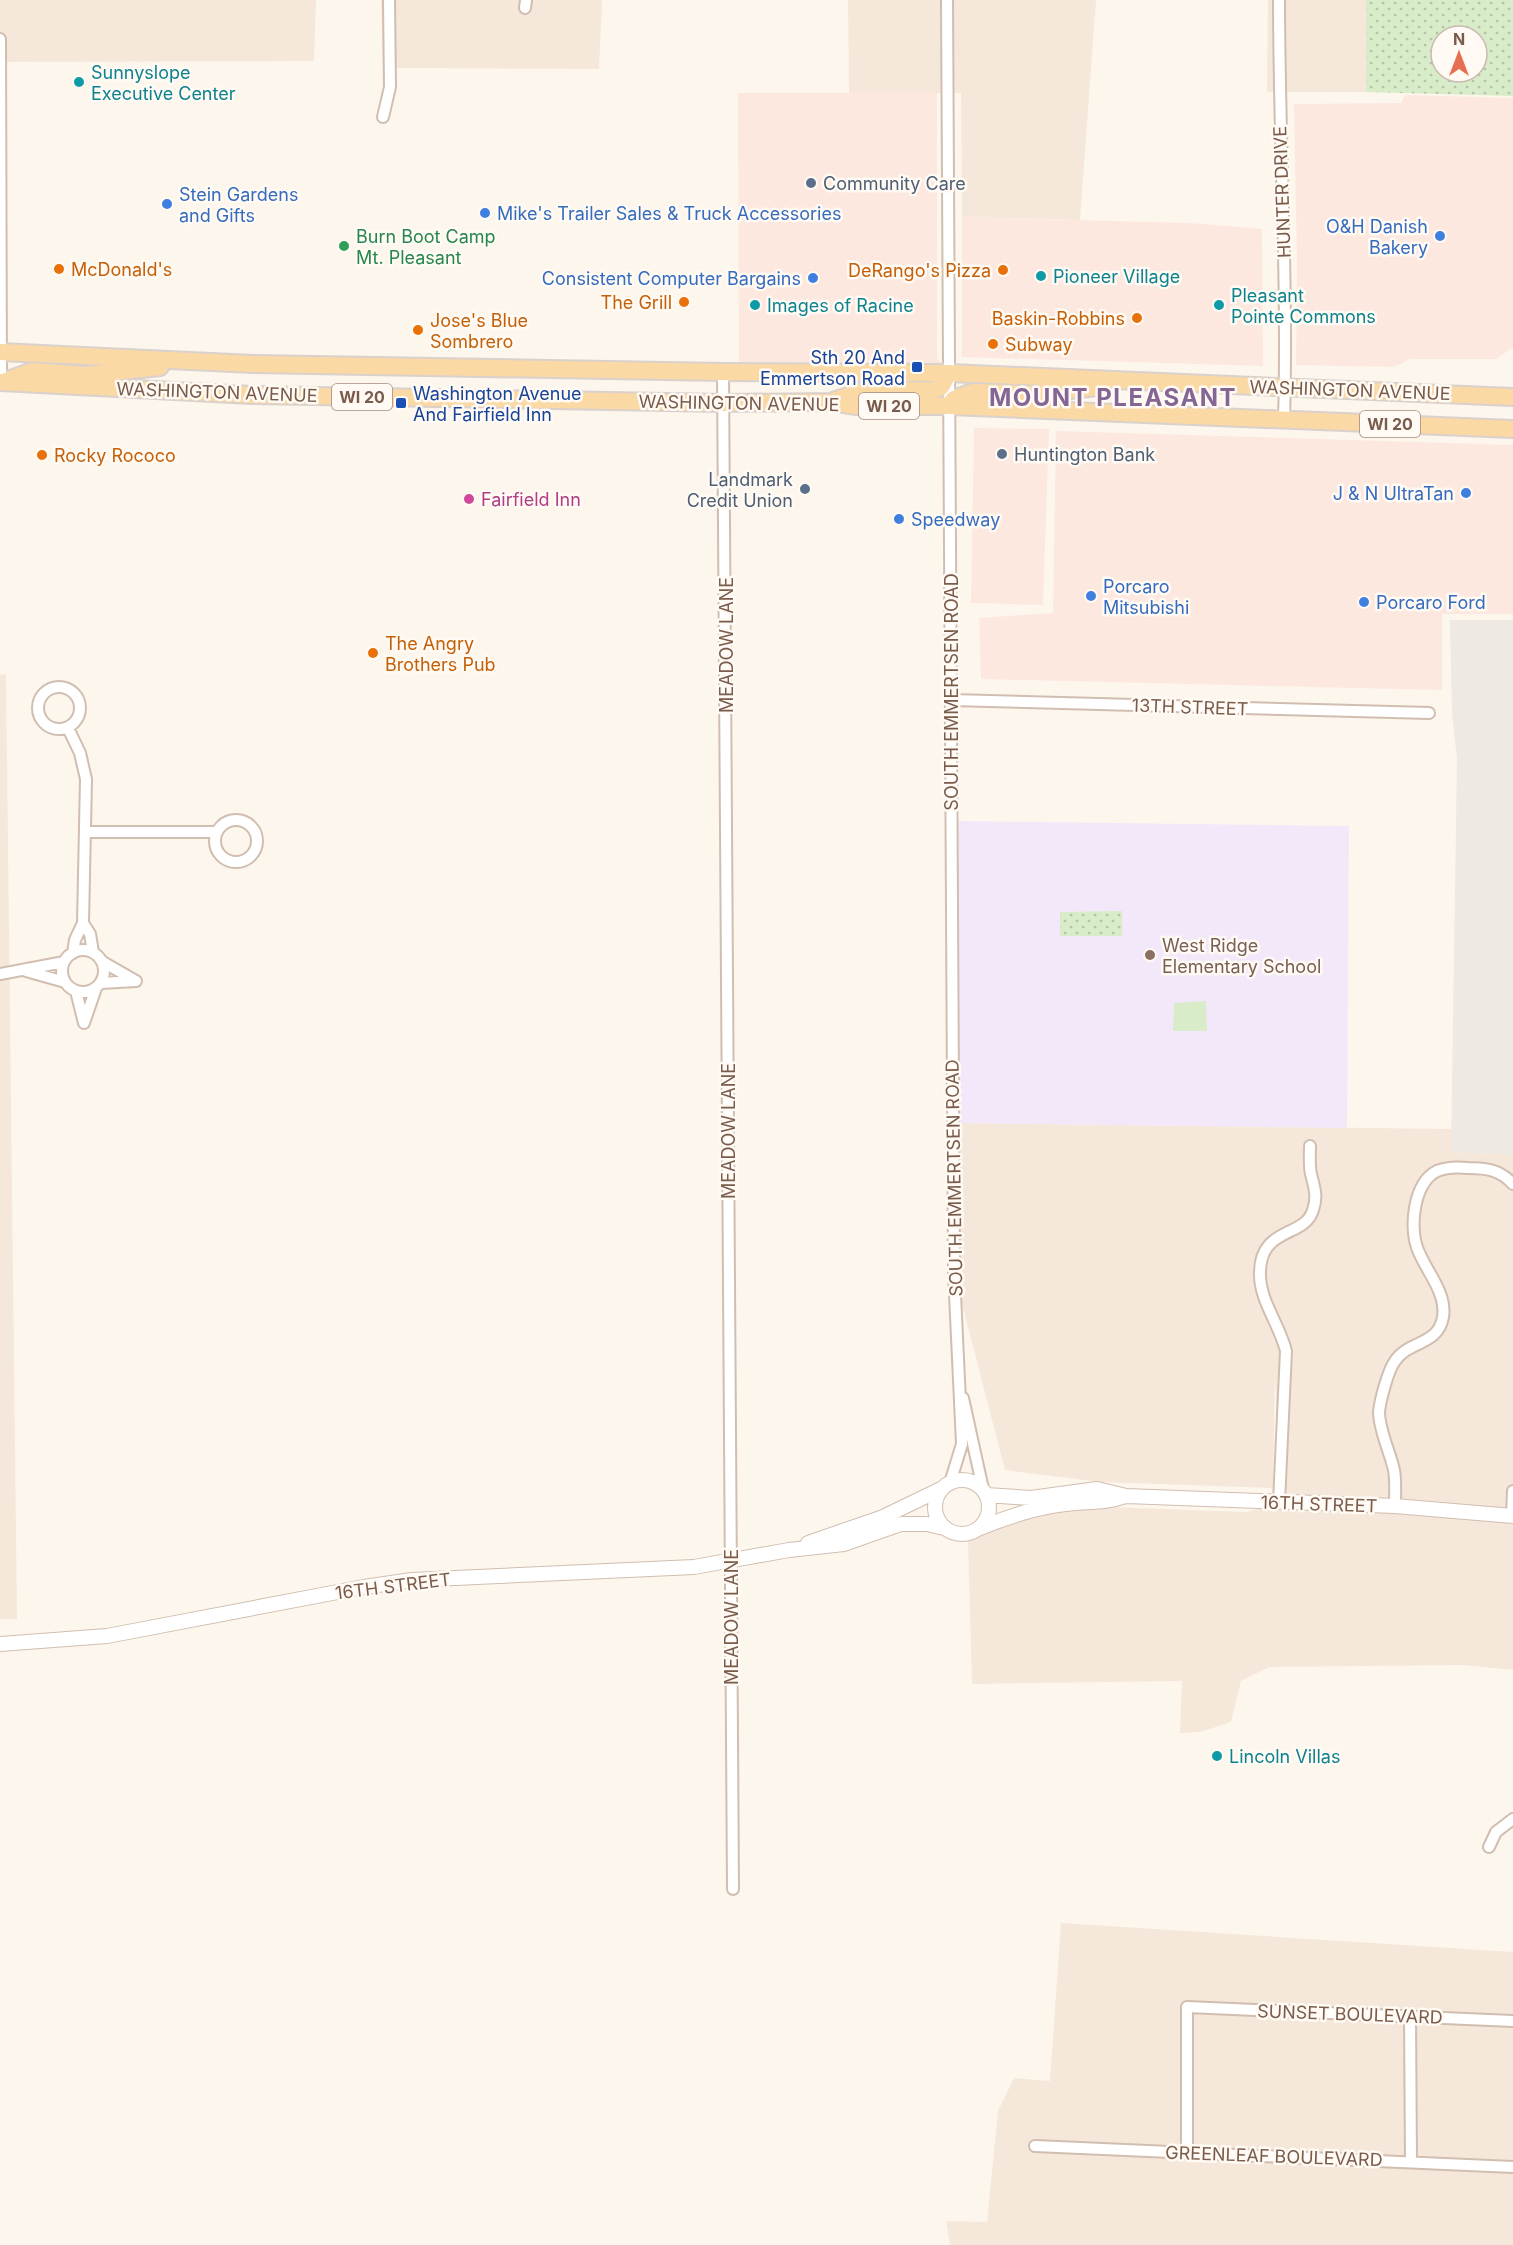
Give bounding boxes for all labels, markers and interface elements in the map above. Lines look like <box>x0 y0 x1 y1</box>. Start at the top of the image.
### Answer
north arrow <box>1429 24 1489 84</box>
text: N <box>1453 29 1465 49</box>
place label: Sunnyslope Executive Center <box>91 62 236 104</box>
marker: Sunnyslope Executive Center <box>72 75 86 89</box>
street label: HUNTER DRIVE <box>1269 126 1295 258</box>
place label: Community Care <box>823 173 966 194</box>
marker: Community Care <box>804 176 818 190</box>
place label: Stein Gardens and Gifts <box>179 184 298 226</box>
marker: Stein Gardens and Gifts <box>160 197 174 211</box>
place label: Mike's Trailer Sales & Truck Accessories <box>497 203 841 224</box>
marker: Mike's Trailer Sales & Truck Accessories <box>478 206 492 220</box>
place label: O&H Danish Bakery <box>1326 216 1428 258</box>
place label: Burn Boot Camp Mt. Pleasant <box>356 226 496 268</box>
marker: O&H Danish Bakery <box>1433 229 1447 243</box>
marker: Burn Boot Camp Mt. Pleasant <box>337 239 351 253</box>
place label: McDonald's <box>71 259 172 280</box>
place label: DeRango's Pizza <box>848 260 991 281</box>
marker: McDonald's <box>52 262 66 276</box>
marker: DeRango's Pizza <box>996 263 1010 277</box>
place label: Pioneer Village <box>1053 266 1180 287</box>
place label: Consistent Computer Bargains <box>542 268 801 289</box>
marker: Pioneer Village <box>1034 269 1048 283</box>
marker: Consistent Computer Bargains <box>806 271 820 285</box>
place label: Pleasant Pointe Commons <box>1231 285 1376 327</box>
place label: The Grill <box>601 292 672 313</box>
marker: The Grill <box>677 295 691 309</box>
place label: Images of Racine <box>767 295 914 316</box>
marker: Images of Racine <box>748 298 762 312</box>
marker: Pleasant Pointe Commons <box>1212 298 1226 312</box>
place label: Baskin-Robbins <box>992 308 1125 329</box>
place label: Jose's Blue Sombrero <box>430 310 528 352</box>
marker: Baskin-Robbins <box>1130 311 1144 325</box>
marker: Jose's Blue Sombrero <box>411 323 425 337</box>
place label: Subway <box>1005 334 1073 355</box>
marker: Subway <box>986 337 1000 351</box>
place label: Sth 20 And Emmertson Road <box>760 347 905 389</box>
marker: Sth 20 And Emmertson Road <box>910 360 924 374</box>
street label: WASHINGTON AVENUE <box>1249 376 1451 404</box>
street label: WASHINGTON AVENUE <box>116 378 318 406</box>
place label: Washington Avenue And Fairfield Inn <box>413 383 582 425</box>
district label: MOUNT PLEASANT <box>989 383 1237 412</box>
road number: WI 20 <box>332 384 392 410</box>
street label: WASHINGTON AVENUE <box>638 391 840 415</box>
road number: WI 20 <box>859 393 919 419</box>
marker: Washington Avenue And Fairfield Inn <box>394 396 408 410</box>
road number: WI 20 <box>1360 411 1420 437</box>
place label: Huntington Bank <box>1014 444 1155 465</box>
place label: Rocky Rococo <box>54 445 176 466</box>
marker: Huntington Bank <box>995 447 1009 461</box>
marker: Rocky Rococo <box>35 448 49 462</box>
place label: Landmark Credit Union <box>687 469 793 511</box>
marker: Landmark Credit Union <box>798 482 812 496</box>
place label: J & N UltraTan <box>1333 483 1454 504</box>
marker: J & N UltraTan <box>1459 486 1473 500</box>
place label: Fairfield Inn <box>481 489 581 510</box>
marker: Fairfield Inn <box>462 492 476 506</box>
place label: Speedway <box>911 509 1000 530</box>
marker: Speedway <box>892 512 906 526</box>
street label: SOUTH EMMERTSEN ROAD <box>941 573 962 811</box>
place label: Porcaro Mitsubishi <box>1103 576 1189 618</box>
street label: MEADOW LANE <box>716 577 737 713</box>
marker: Porcaro Mitsubishi <box>1084 589 1098 603</box>
place label: Porcaro Ford <box>1376 592 1486 613</box>
marker: Porcaro Ford <box>1357 595 1371 609</box>
place label: The Angry Brothers Pub <box>385 633 496 675</box>
marker: The Angry Brothers Pub <box>366 646 380 660</box>
street label: 13TH STREET <box>1131 694 1249 720</box>
place label: West Ridge Elementary School <box>1162 935 1321 977</box>
marker: West Ridge Elementary School <box>1143 948 1157 962</box>
street label: SOUTH EMMERTSEN ROAD <box>941 1059 967 1297</box>
street label: MEADOW LANE <box>718 1063 739 1199</box>
street label: 16TH STREET <box>1260 1491 1378 1517</box>
street label: MEADOW LANE <box>721 1549 742 1685</box>
street label: 16TH STREET <box>334 1568 452 1604</box>
place label: Lincoln Villas <box>1229 1746 1340 1767</box>
marker: Lincoln Villas <box>1210 1749 1224 1763</box>
street label: SUNSET BOULEVARD <box>1257 2000 1443 2028</box>
street label: GREENLEAF BOULEVARD <box>1165 2142 1383 2170</box>

